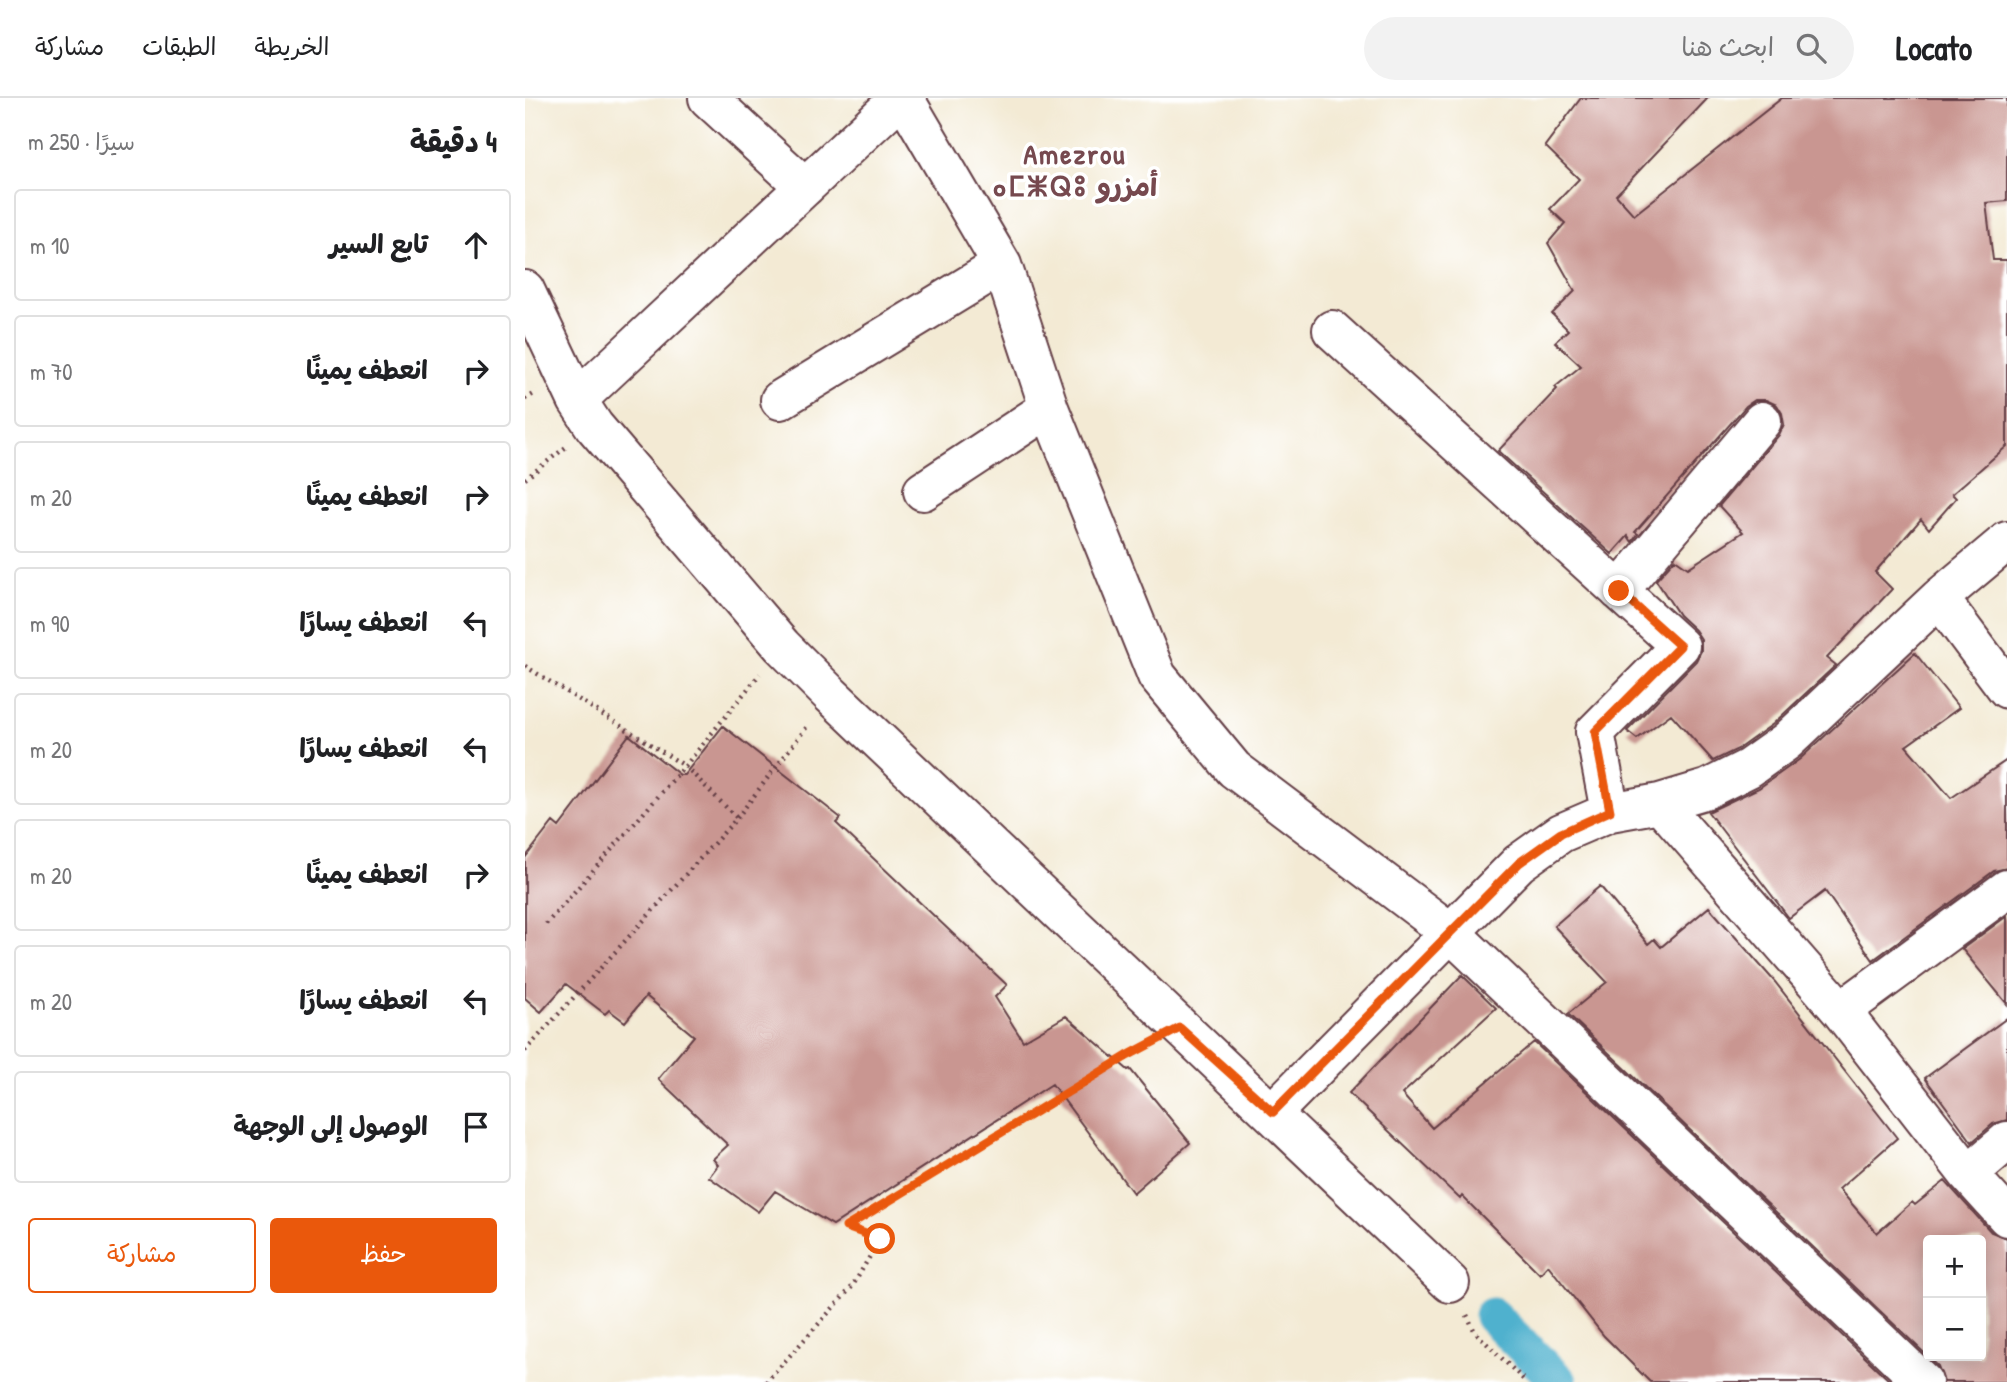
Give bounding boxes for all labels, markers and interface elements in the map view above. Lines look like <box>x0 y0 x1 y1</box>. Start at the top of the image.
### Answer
search box <box>1364 17 1854 80</box>
text: Locato <box>1896 26 1972 70</box>
text: ابحث هنا <box>1681 29 1774 64</box>
icon: search <box>1792 29 1830 67</box>
text: مشاركة <box>35 30 104 62</box>
text: الطبقات <box>142 30 217 62</box>
text: الخريطة <box>255 30 329 62</box>
text: 4 دقيقة <box>410 121 497 161</box>
text: سيرًا · 250 m <box>28 126 135 157</box>
district label: Amezrou ⴰⵎⵥⵕⵓ أمزرو <box>993 135 1158 205</box>
text: تابع السير <box>329 226 428 261</box>
icon: ahead <box>457 226 495 264</box>
text: 10 m <box>30 230 70 261</box>
text: انعطف يمينًا <box>306 352 428 387</box>
icon: right <box>457 352 495 390</box>
text: 70 m <box>30 356 73 387</box>
text: انعطف يمينًا <box>306 478 428 513</box>
icon: right <box>457 478 495 516</box>
text: 20 m <box>30 482 72 513</box>
route end <box>1603 575 1634 606</box>
text: انعطف يسارًا <box>299 604 428 639</box>
icon: left <box>457 604 495 642</box>
text: 90 m <box>30 608 70 639</box>
text: انعطف يسارًا <box>299 730 428 765</box>
icon: left <box>457 730 495 768</box>
text: 20 m <box>30 734 72 765</box>
text: انعطف يمينًا <box>306 856 428 891</box>
icon: right <box>457 856 495 894</box>
text: 20 m <box>30 860 72 891</box>
text: انعطف يسارًا <box>299 982 428 1017</box>
icon: left <box>457 982 495 1020</box>
text: 20 m <box>30 986 72 1017</box>
text: الوصول إلى الوجهة <box>233 1108 428 1143</box>
icon: arrive <box>457 1108 495 1146</box>
button: مشاركة <box>28 1218 256 1293</box>
button: حفظ <box>270 1218 497 1293</box>
route start <box>864 1223 895 1254</box>
map controls <box>1923 1235 1986 1361</box>
button: + <box>1923 1235 1986 1298</box>
button: − <box>1923 1298 1986 1361</box>

